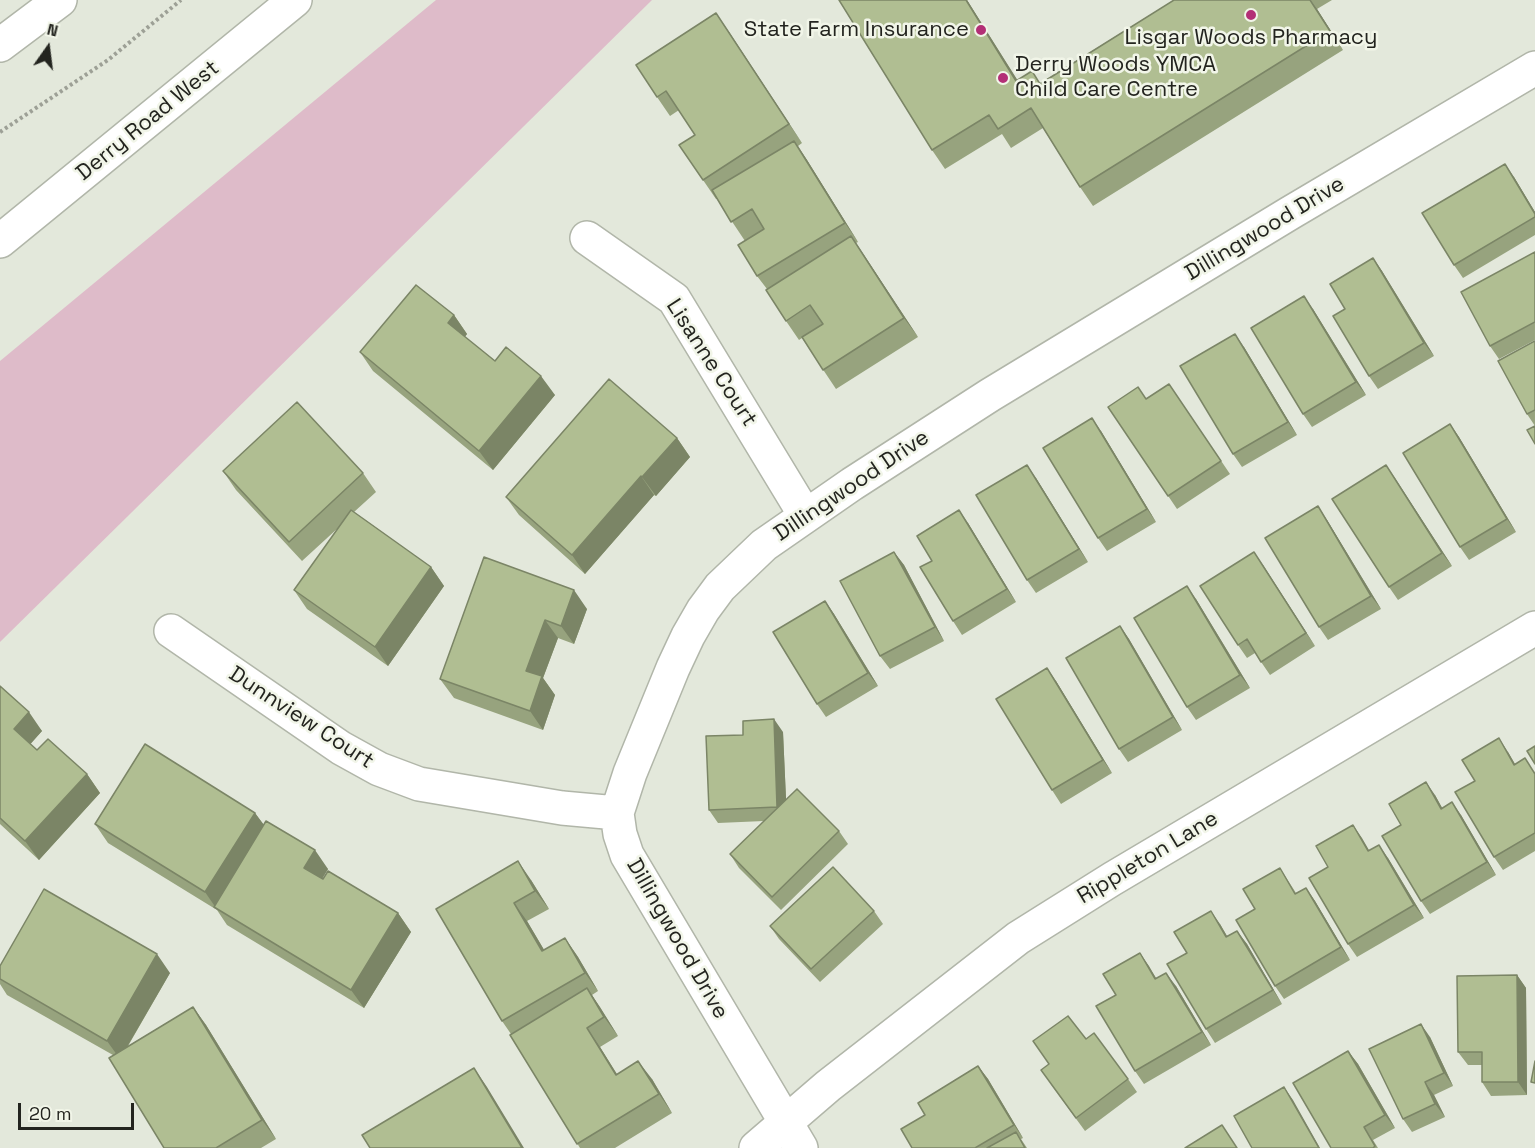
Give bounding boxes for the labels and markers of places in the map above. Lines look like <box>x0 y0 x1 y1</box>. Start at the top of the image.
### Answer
marker: Lisgar Woods Pharmacy <box>1244 8 1258 22</box>
place label: State Farm Insurance <box>744 17 969 43</box>
marker: State Farm Insurance <box>974 23 988 37</box>
place label: Lisgar Woods Pharmacy <box>1125 25 1377 51</box>
place label: Derry Woods YMCA Child Care Centre <box>1015 52 1216 104</box>
marker: Derry Woods YMCA Child Care Centre <box>996 71 1010 85</box>

